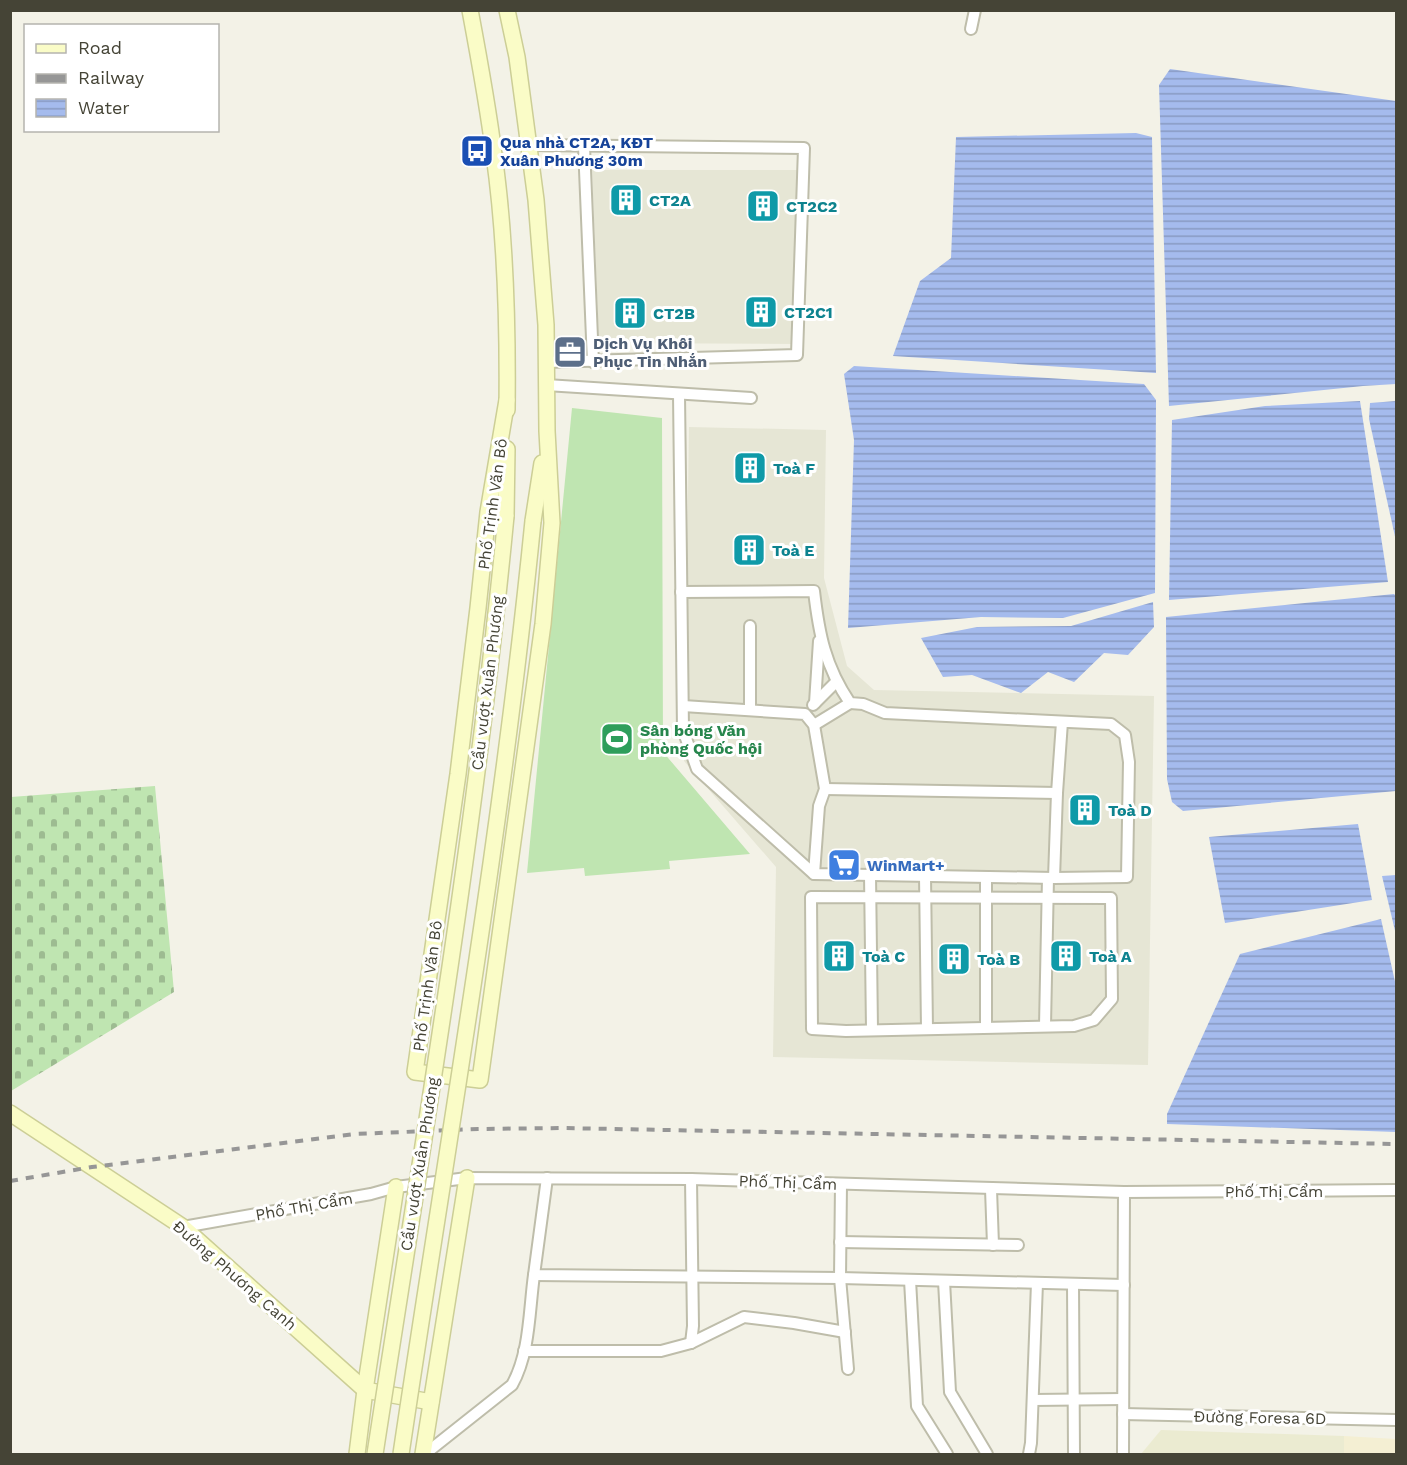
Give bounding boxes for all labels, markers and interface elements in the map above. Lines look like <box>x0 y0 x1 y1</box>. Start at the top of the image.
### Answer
legend <box>24 24 219 132</box>
text: Road <box>78 37 122 58</box>
text: Railway <box>78 67 145 88</box>
text: Water <box>78 97 130 118</box>
bus stop icon: Qua nhà CT2A, KĐT Xuân Phương 30m <box>459 133 495 169</box>
place label: Qua nhà CT2A, KĐT Xuân Phương 30m <box>500 133 654 170</box>
building icon: CT2A <box>608 182 644 218</box>
building icon: CT2C2 <box>745 188 781 224</box>
place label: CT2A <box>649 191 691 210</box>
place label: CT2C2 <box>786 197 837 216</box>
building icon: CT2C1 <box>743 294 779 330</box>
building icon: CT2B <box>612 295 648 331</box>
place label: CT2C1 <box>784 303 833 322</box>
place label: CT2B <box>653 304 695 323</box>
office icon: Dịch Vụ Khôi Phục Tin Nhắn <box>552 334 588 370</box>
place label: Dịch Vụ Khôi Phục Tin Nhắn <box>593 334 707 371</box>
street label: Phố Trịnh Văn Bô <box>474 437 511 571</box>
building icon: Toà F <box>732 450 768 486</box>
place label: Toà F <box>773 459 815 478</box>
building icon: Toà E <box>731 532 767 568</box>
place label: Toà E <box>772 541 814 560</box>
street label: Cầu vượt Xuân Phương <box>467 594 508 771</box>
sports icon: Sân bóng Văn phòng Quốc hội <box>599 721 635 757</box>
place label: Sân bóng Văn phòng Quốc hội <box>640 721 762 758</box>
building icon: Toà D <box>1067 792 1103 828</box>
place label: Toà D <box>1108 801 1152 820</box>
supermarket icon: WinMart+ <box>826 847 862 883</box>
place label: WinMart+ <box>867 856 945 875</box>
street label: Phố Trịnh Văn Bô <box>409 919 446 1053</box>
building icon: Toà C <box>821 938 857 974</box>
building icon: Toà A <box>1048 938 1084 974</box>
building icon: Toà B <box>936 941 972 977</box>
place label: Toà C <box>862 947 905 966</box>
place label: Toà A <box>1089 947 1132 966</box>
place label: Toà B <box>977 950 1020 969</box>
street label: Cầu vượt Xuân Phương <box>396 1075 443 1252</box>
street label: Phố Thị Cẩm <box>738 1171 838 1194</box>
street label: Phố Thị Cẩm <box>1225 1182 1323 1201</box>
street label: Phố Thị Cẩm <box>254 1189 354 1224</box>
street label: Đường Phương Canh <box>169 1216 301 1334</box>
street label: Đường Foresa 6D <box>1193 1407 1327 1428</box>

